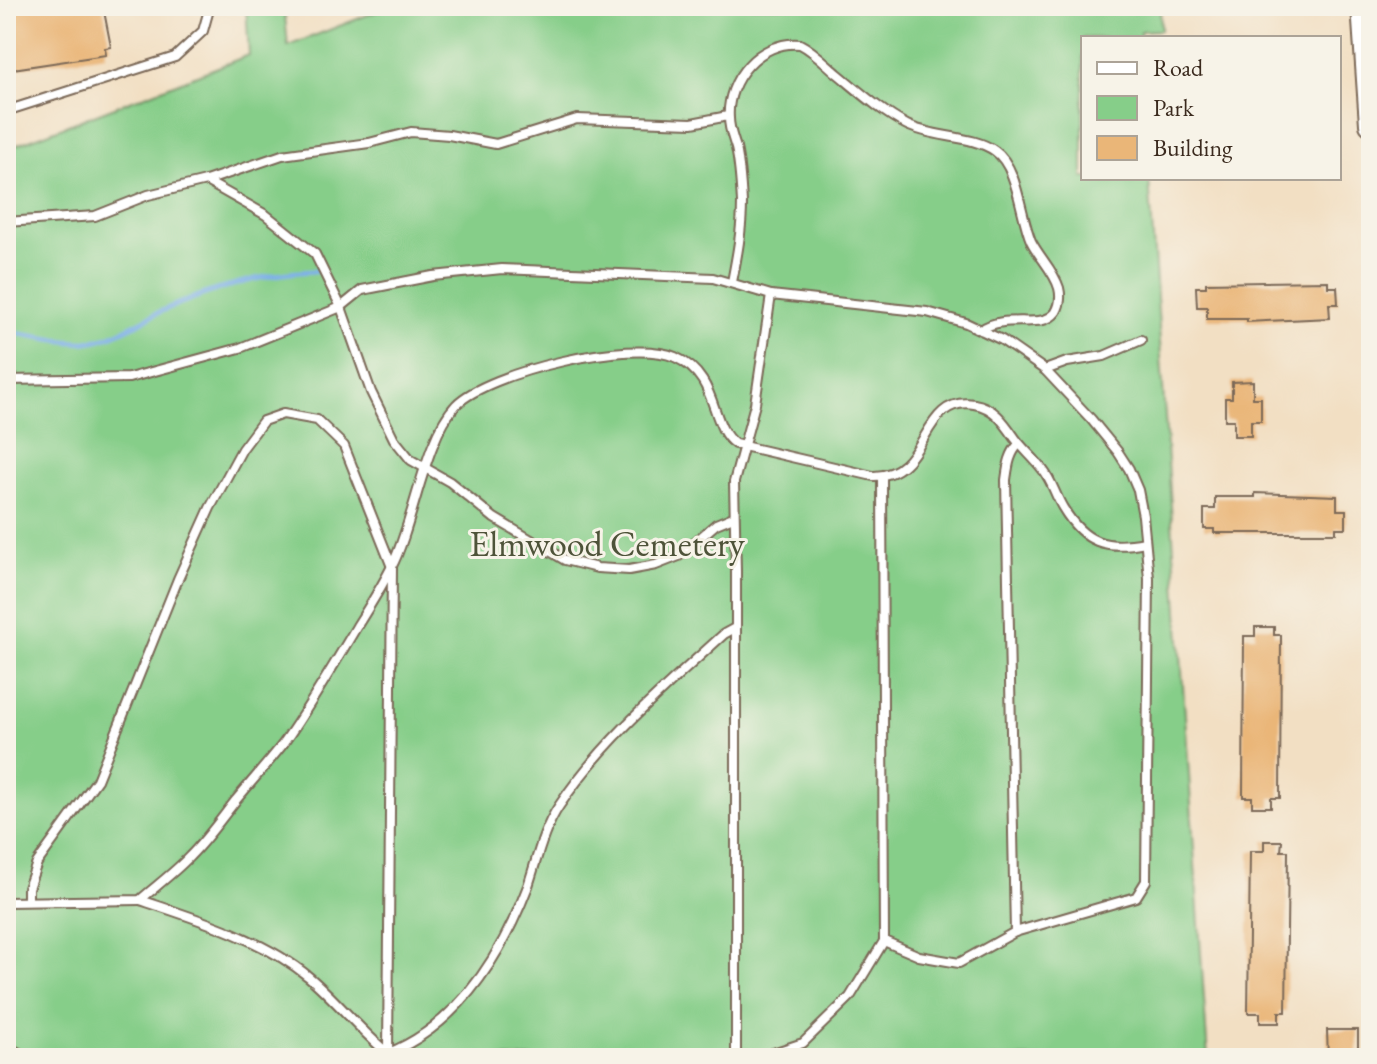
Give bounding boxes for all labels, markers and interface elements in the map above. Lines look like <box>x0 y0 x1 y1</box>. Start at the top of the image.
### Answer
legend <box>1081 36 1341 180</box>
text: Road <box>1153 52 1204 83</box>
text: Park <box>1153 92 1195 123</box>
text: Building <box>1153 132 1233 163</box>
park label: Elmwood Cemetery <box>469 520 745 567</box>

